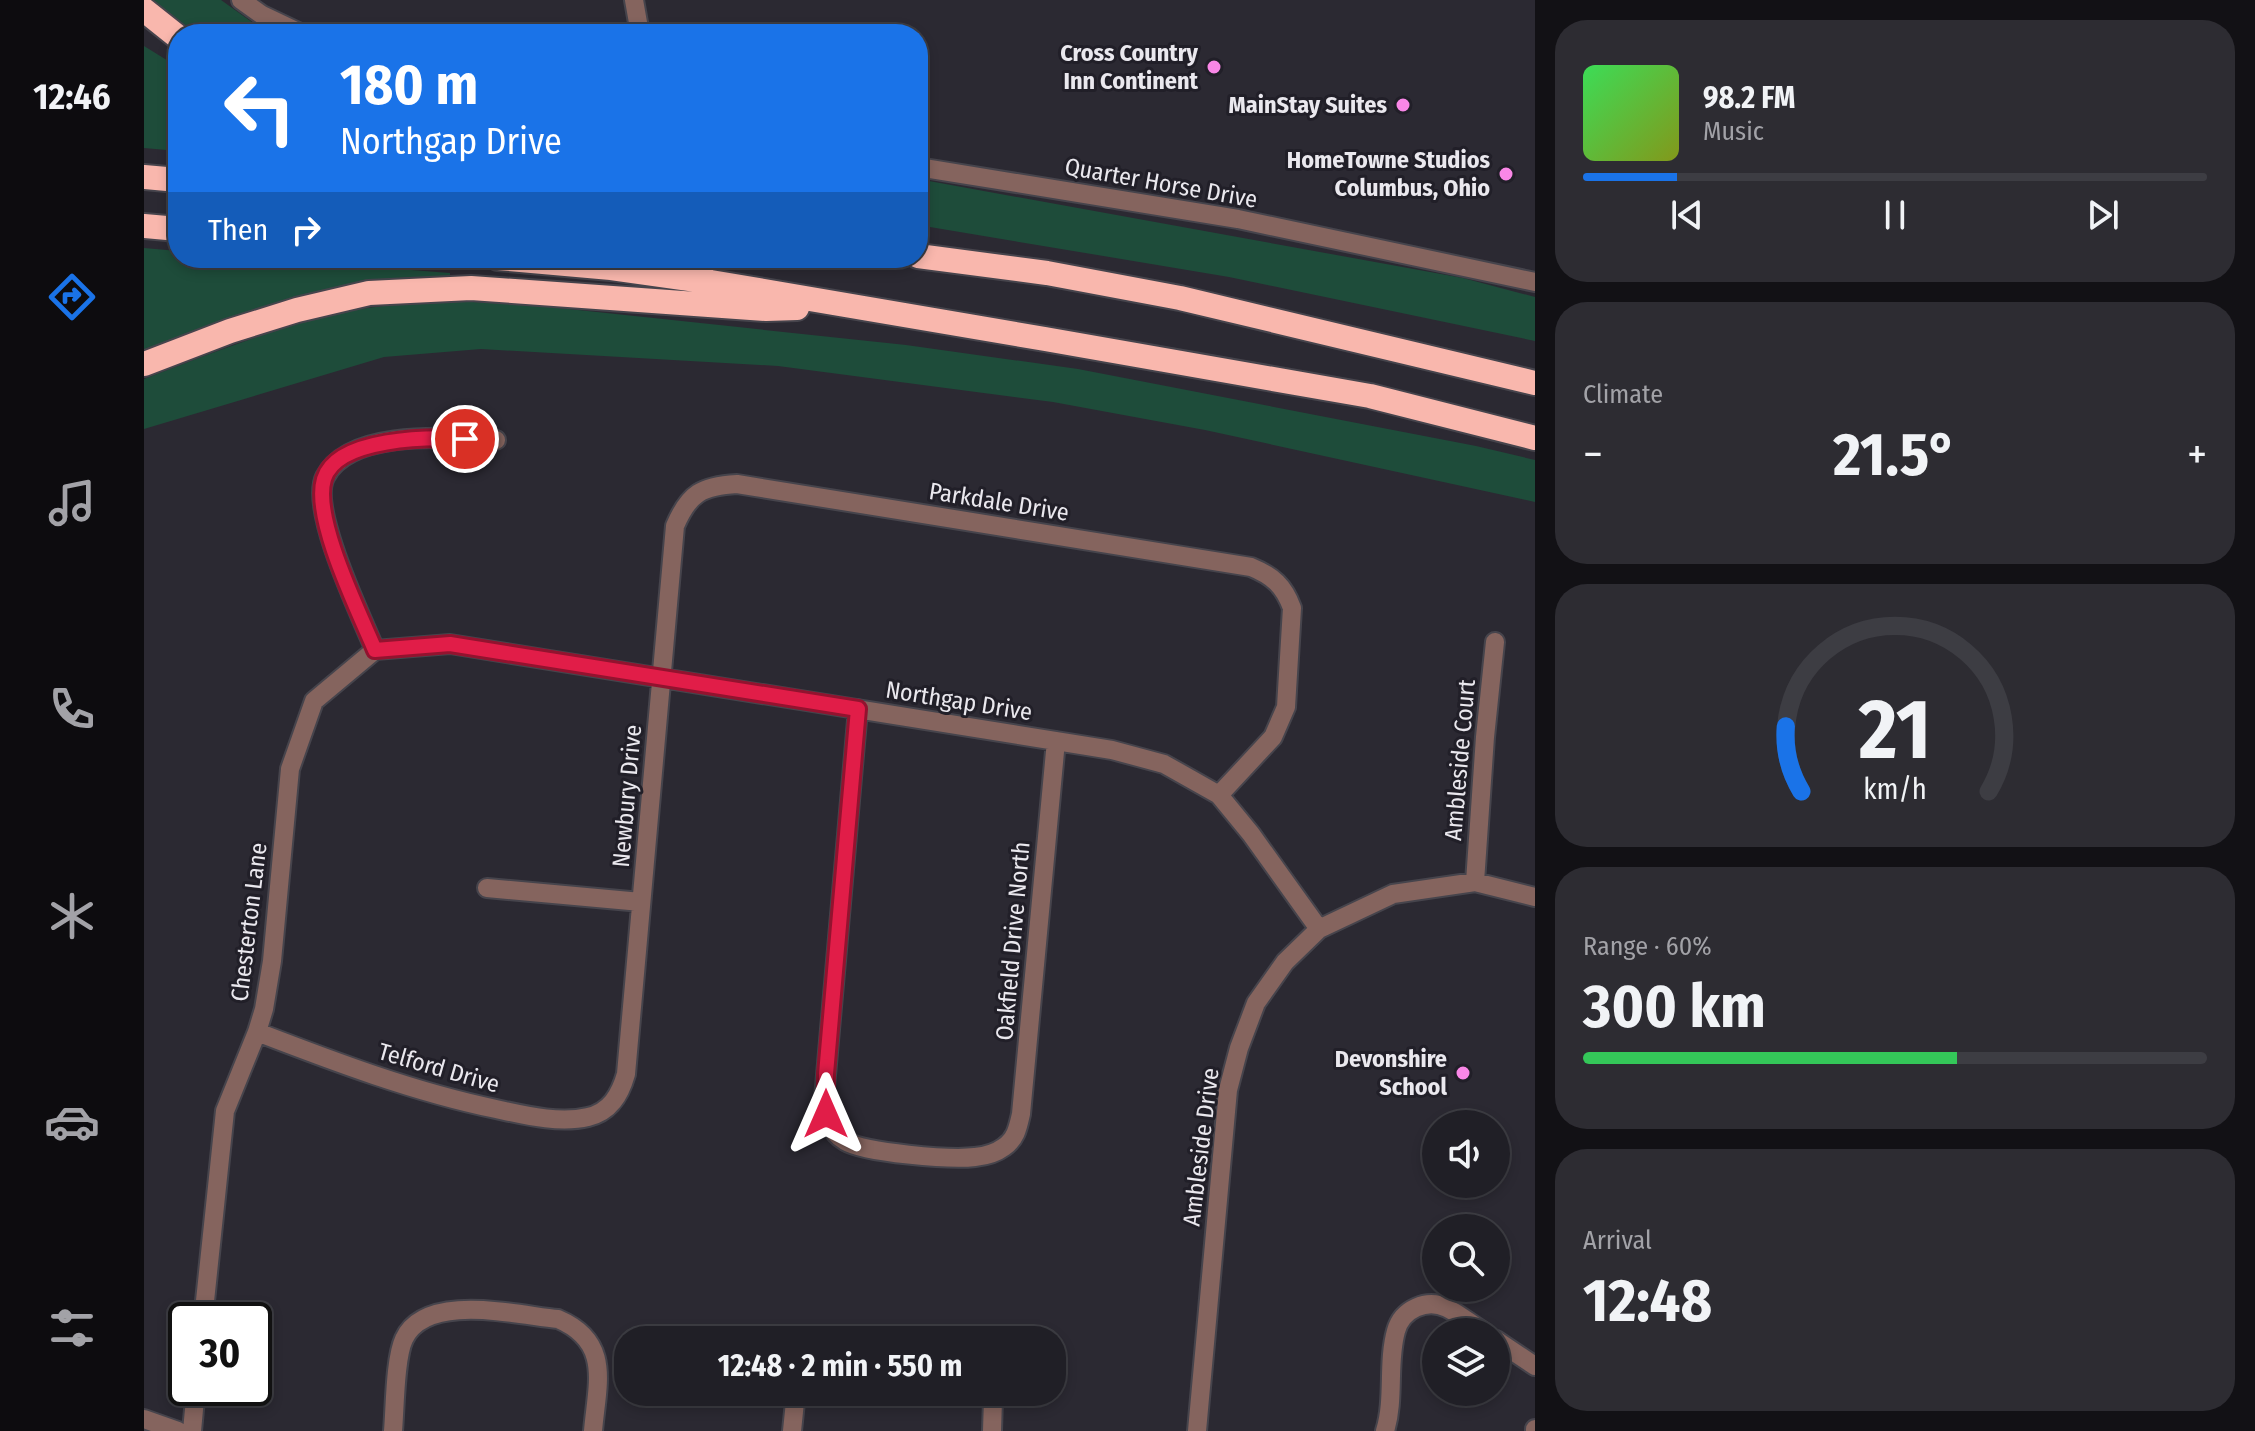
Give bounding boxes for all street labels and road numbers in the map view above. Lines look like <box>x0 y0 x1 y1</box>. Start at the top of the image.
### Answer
street label: Quarter Horse Drive <box>1063 152 1259 214</box>
street label: Parkdale Drive <box>927 477 1071 527</box>
street label: Northgap Drive <box>884 676 1034 726</box>
street label: Ambleside Court <box>1439 678 1481 842</box>
street label: Newbury Drive <box>607 724 647 868</box>
street label: Oakfield Drive North <box>990 840 1036 1042</box>
street label: Chesterton Lane <box>225 841 273 1003</box>
street label: Telford Drive <box>375 1037 503 1099</box>
street label: Ambleside Drive <box>1177 1066 1225 1228</box>

